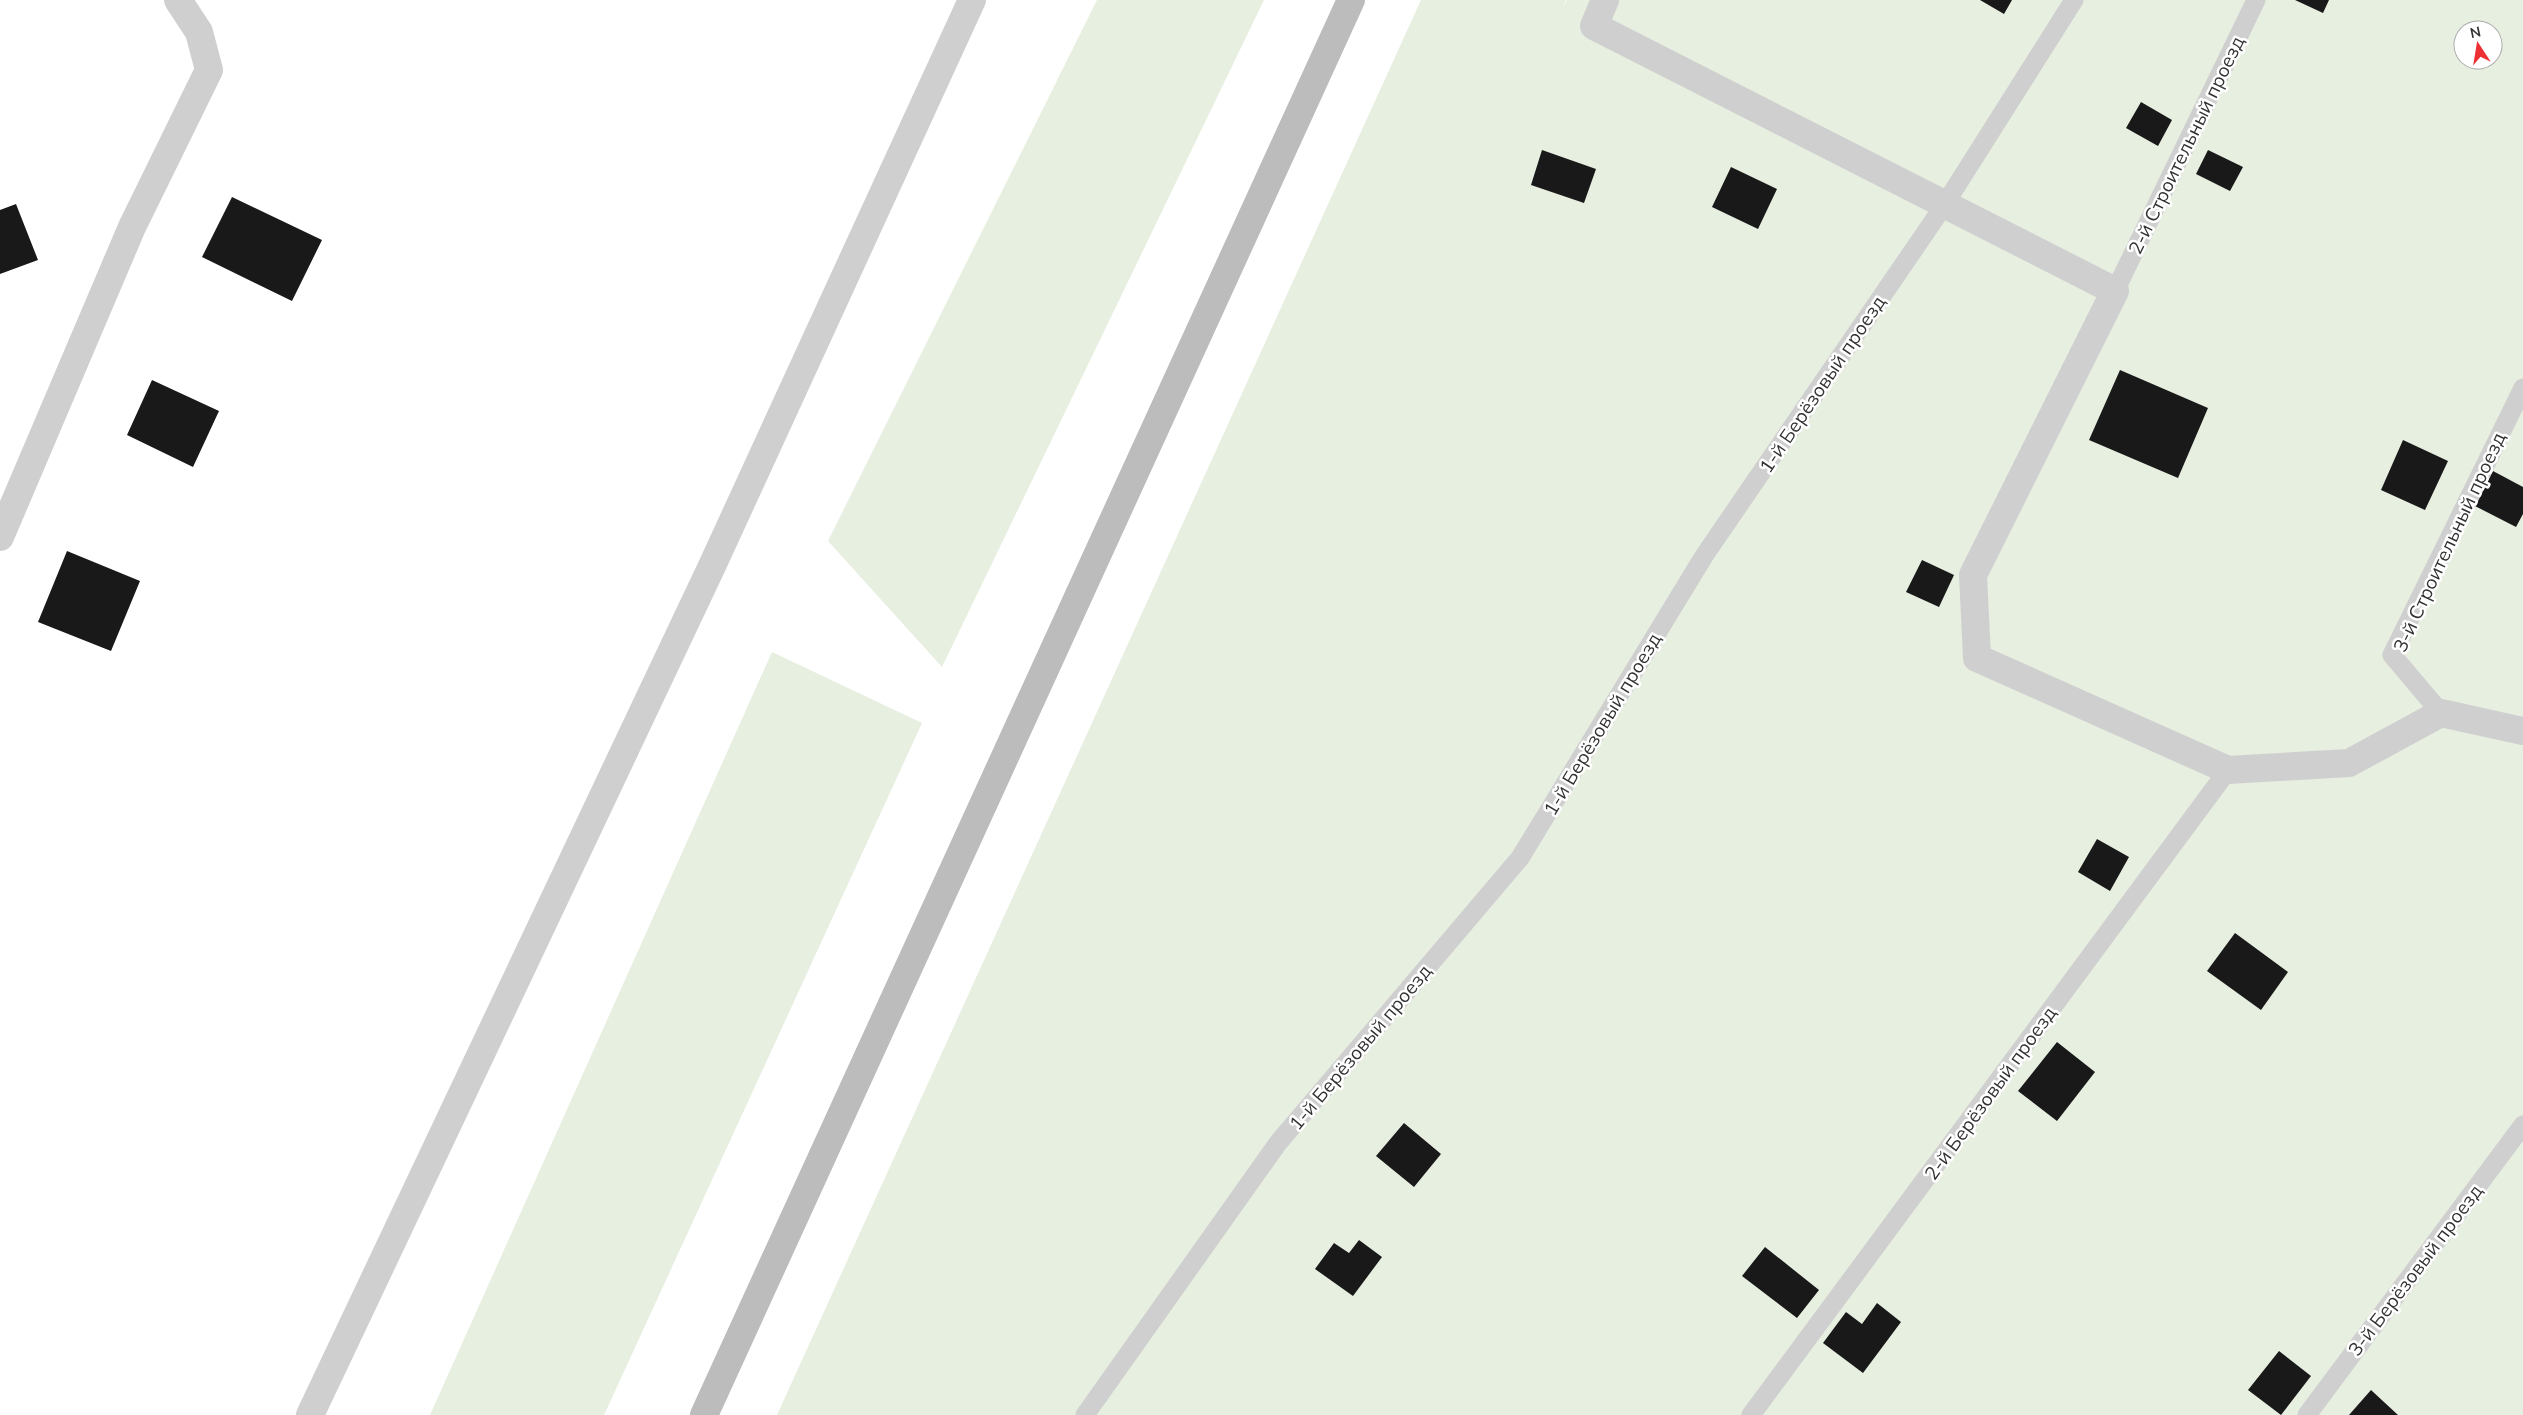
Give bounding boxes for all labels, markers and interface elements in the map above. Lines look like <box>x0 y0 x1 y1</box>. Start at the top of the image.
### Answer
north arrow <box>2453 20 2503 70</box>
text: N <box>2468 22 2482 42</box>
street label: 2-й Строительный проезд <box>2123 32 2250 258</box>
street label: 1-й Берёзовый проезд <box>1754 290 1891 477</box>
street label: 3-й Строительный проезд <box>2387 428 2511 656</box>
street label: 1-й Берёзовый проезд <box>1538 628 1666 820</box>
street label: 1-й Берёзовый проезд <box>1284 959 1437 1135</box>
street label: 2-й Берёзовый проезд <box>1919 1001 2061 1185</box>
street label: 3-й Берёзовый проезд <box>2343 1179 2488 1361</box>

